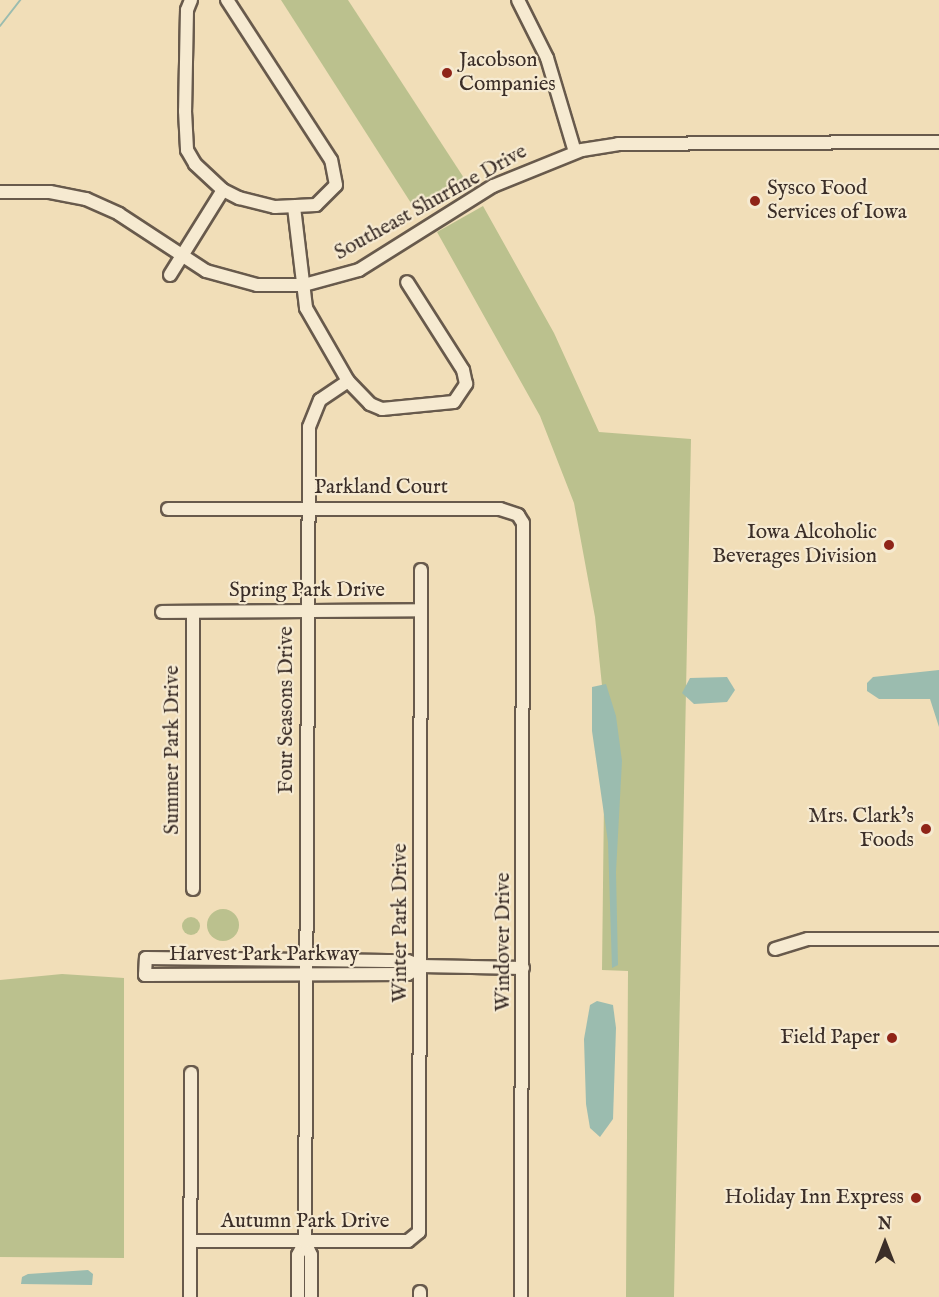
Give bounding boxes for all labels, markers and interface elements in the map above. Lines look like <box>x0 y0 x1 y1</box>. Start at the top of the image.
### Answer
place label: Jacobson Companies <box>459 48 556 98</box>
marker: Jacobson Companies <box>440 66 454 80</box>
street label: Southeast Shurfine Drive <box>330 140 532 266</box>
place label: Sysco Food Services of Iowa <box>767 176 907 226</box>
marker: Sysco Food Services of Iowa <box>748 194 762 208</box>
street label: Parkland Court <box>314 475 448 501</box>
place label: Iowa Alcoholic Beverages Division <box>712 520 877 570</box>
marker: Iowa Alcoholic Beverages Division <box>882 538 896 552</box>
street label: Spring Park Drive <box>229 578 385 604</box>
street label: Four Seasons Drive <box>274 626 300 794</box>
street label: Summer Park Drive <box>160 665 186 835</box>
place label: Mrs. Clark's Foods <box>808 804 914 854</box>
marker: Mrs. Clark's Foods <box>919 822 933 836</box>
street label: Winter Park Drive <box>388 843 414 1003</box>
street label: Windover Drive <box>491 872 517 1012</box>
street label: Harvest Park Parkway <box>169 942 359 968</box>
place label: Field Paper <box>780 1025 880 1051</box>
marker: Field Paper <box>885 1031 899 1045</box>
place label: Holiday Inn Express <box>725 1185 904 1211</box>
marker: Holiday Inn Express <box>909 1191 923 1205</box>
street label: Autumn Park Drive <box>221 1209 389 1235</box>
north arrow <box>855 1213 915 1273</box>
text: N <box>878 1215 892 1235</box>

